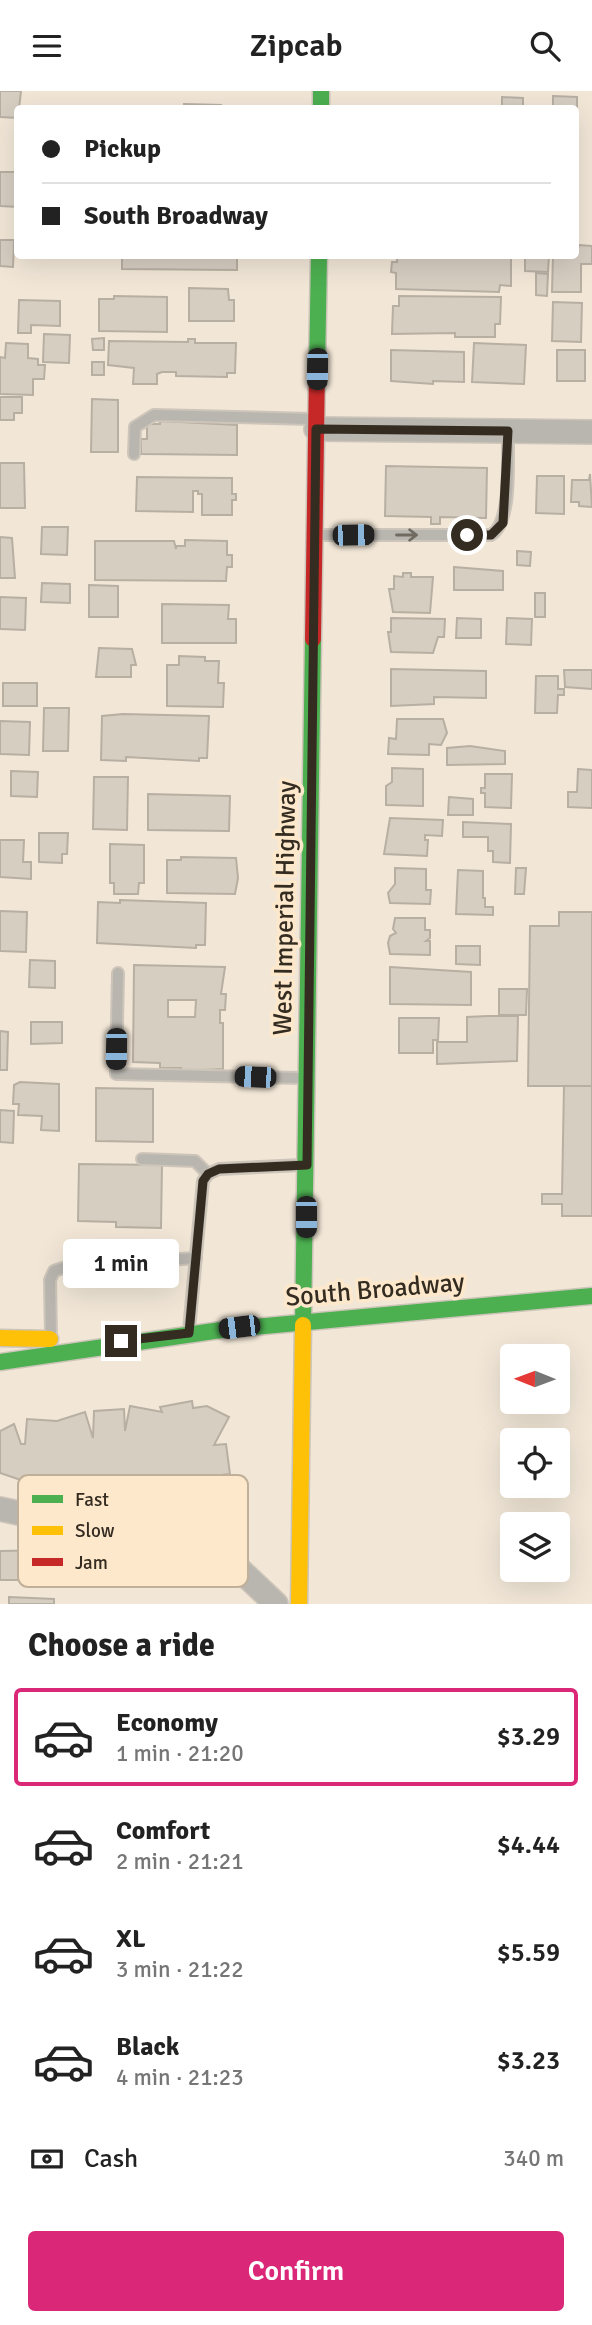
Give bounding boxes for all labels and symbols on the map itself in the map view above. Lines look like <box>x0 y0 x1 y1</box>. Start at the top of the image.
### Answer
car <box>307 348 328 390</box>
route start <box>451 519 483 551</box>
car <box>332 524 375 546</box>
one-way arrow <box>396 528 419 542</box>
street label: West Imperial Highway <box>267 780 303 1036</box>
car <box>106 1028 127 1070</box>
car <box>234 1066 277 1088</box>
car <box>296 1196 317 1238</box>
callout: 1 min <box>63 1239 179 1289</box>
street label: South Broadway <box>284 1266 466 1314</box>
car <box>217 1314 262 1340</box>
route end <box>105 1325 137 1357</box>
north arrow <box>500 1344 570 1414</box>
legend <box>18 1475 248 1587</box>
text: Fast <box>75 1488 109 1512</box>
text: Slow <box>75 1519 115 1543</box>
text: Jam <box>75 1551 108 1575</box>

